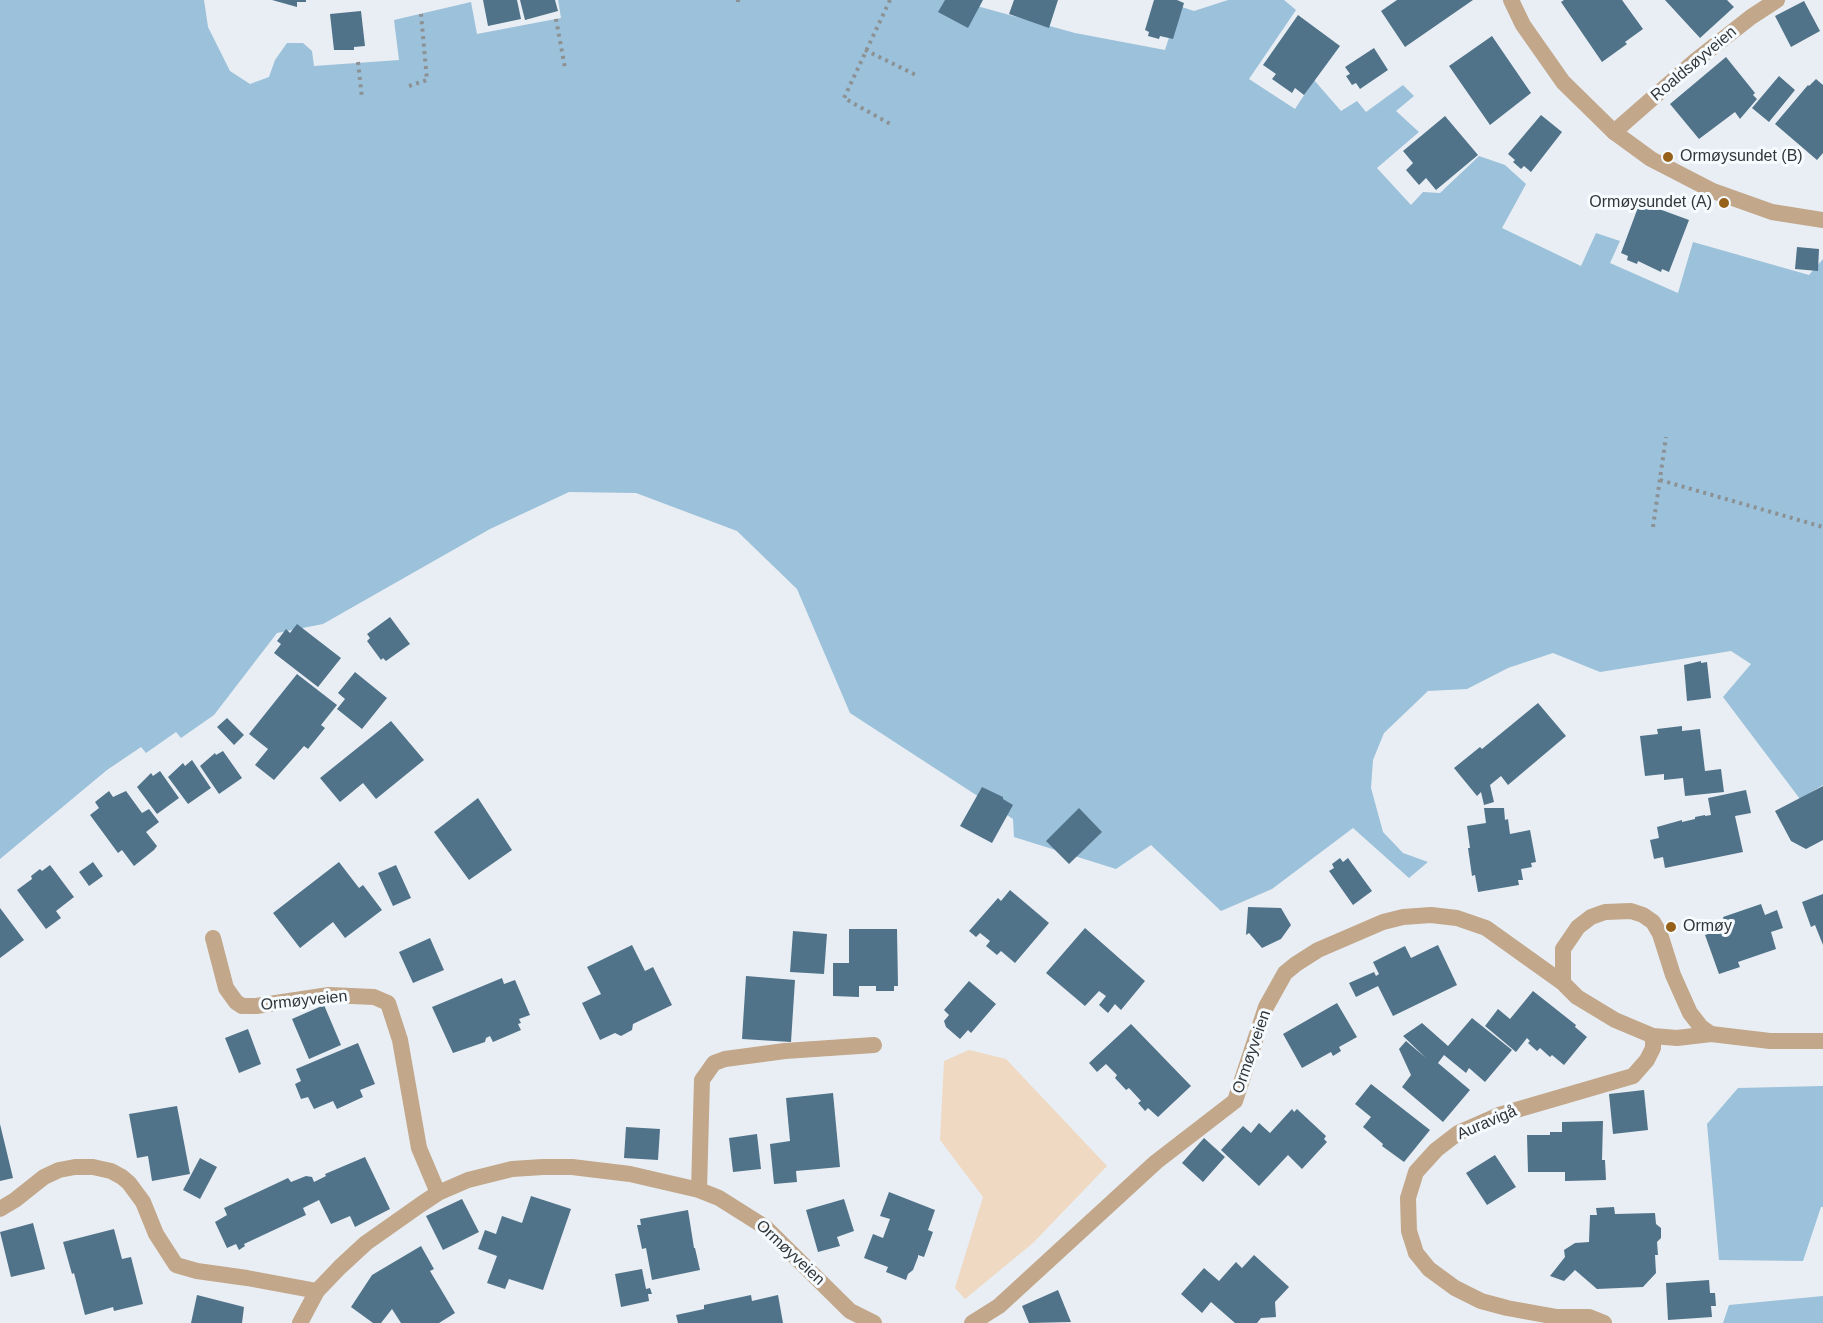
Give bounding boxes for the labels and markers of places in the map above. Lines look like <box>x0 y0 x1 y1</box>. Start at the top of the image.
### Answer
place label: Ormøysundet (B) <box>1680 147 1803 167</box>
marker: Ormøysundet (B) <box>1661 150 1675 164</box>
place label: Ormøysundet (A) <box>1589 193 1712 213</box>
marker: Ormøysundet (A) <box>1717 196 1731 210</box>
place label: Ormøy <box>1683 917 1732 937</box>
marker: Ormøy <box>1664 920 1678 934</box>

